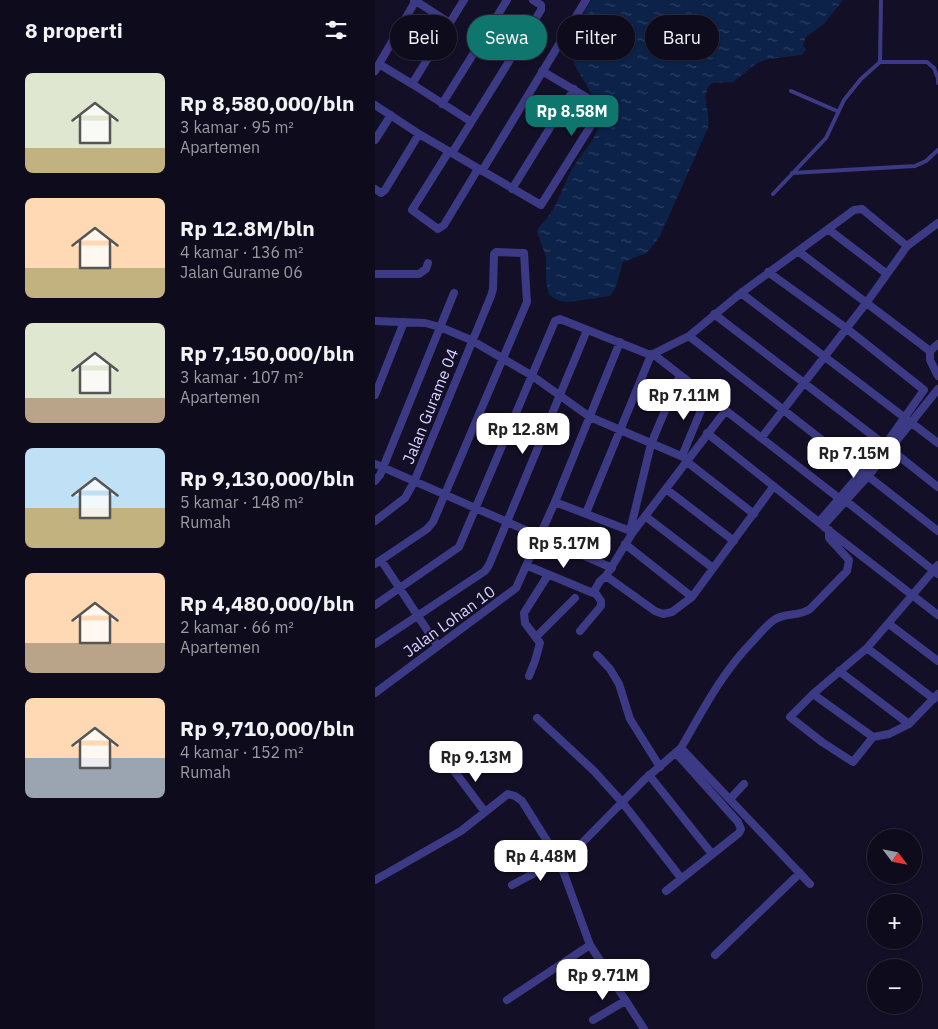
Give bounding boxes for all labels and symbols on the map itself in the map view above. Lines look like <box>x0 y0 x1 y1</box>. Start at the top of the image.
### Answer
pin: Rp 8.58M <box>520 94 624 137</box>
street label: Jalan Gurame 04 <box>398 345 462 467</box>
pin: Rp 7.11M <box>632 378 736 421</box>
pin: Rp 12.8M <box>471 412 575 455</box>
pin: Rp 7.15M <box>802 436 906 479</box>
pin: Rp 5.17M <box>512 526 616 569</box>
street label: Jalan Lohan 10 <box>399 581 499 661</box>
pin: Rp 9.13M <box>424 740 528 783</box>
north arrow <box>867 829 923 884</box>
pin: Rp 4.48M <box>489 840 593 882</box>
pin: Rp 9.71M <box>551 958 655 1001</box>

